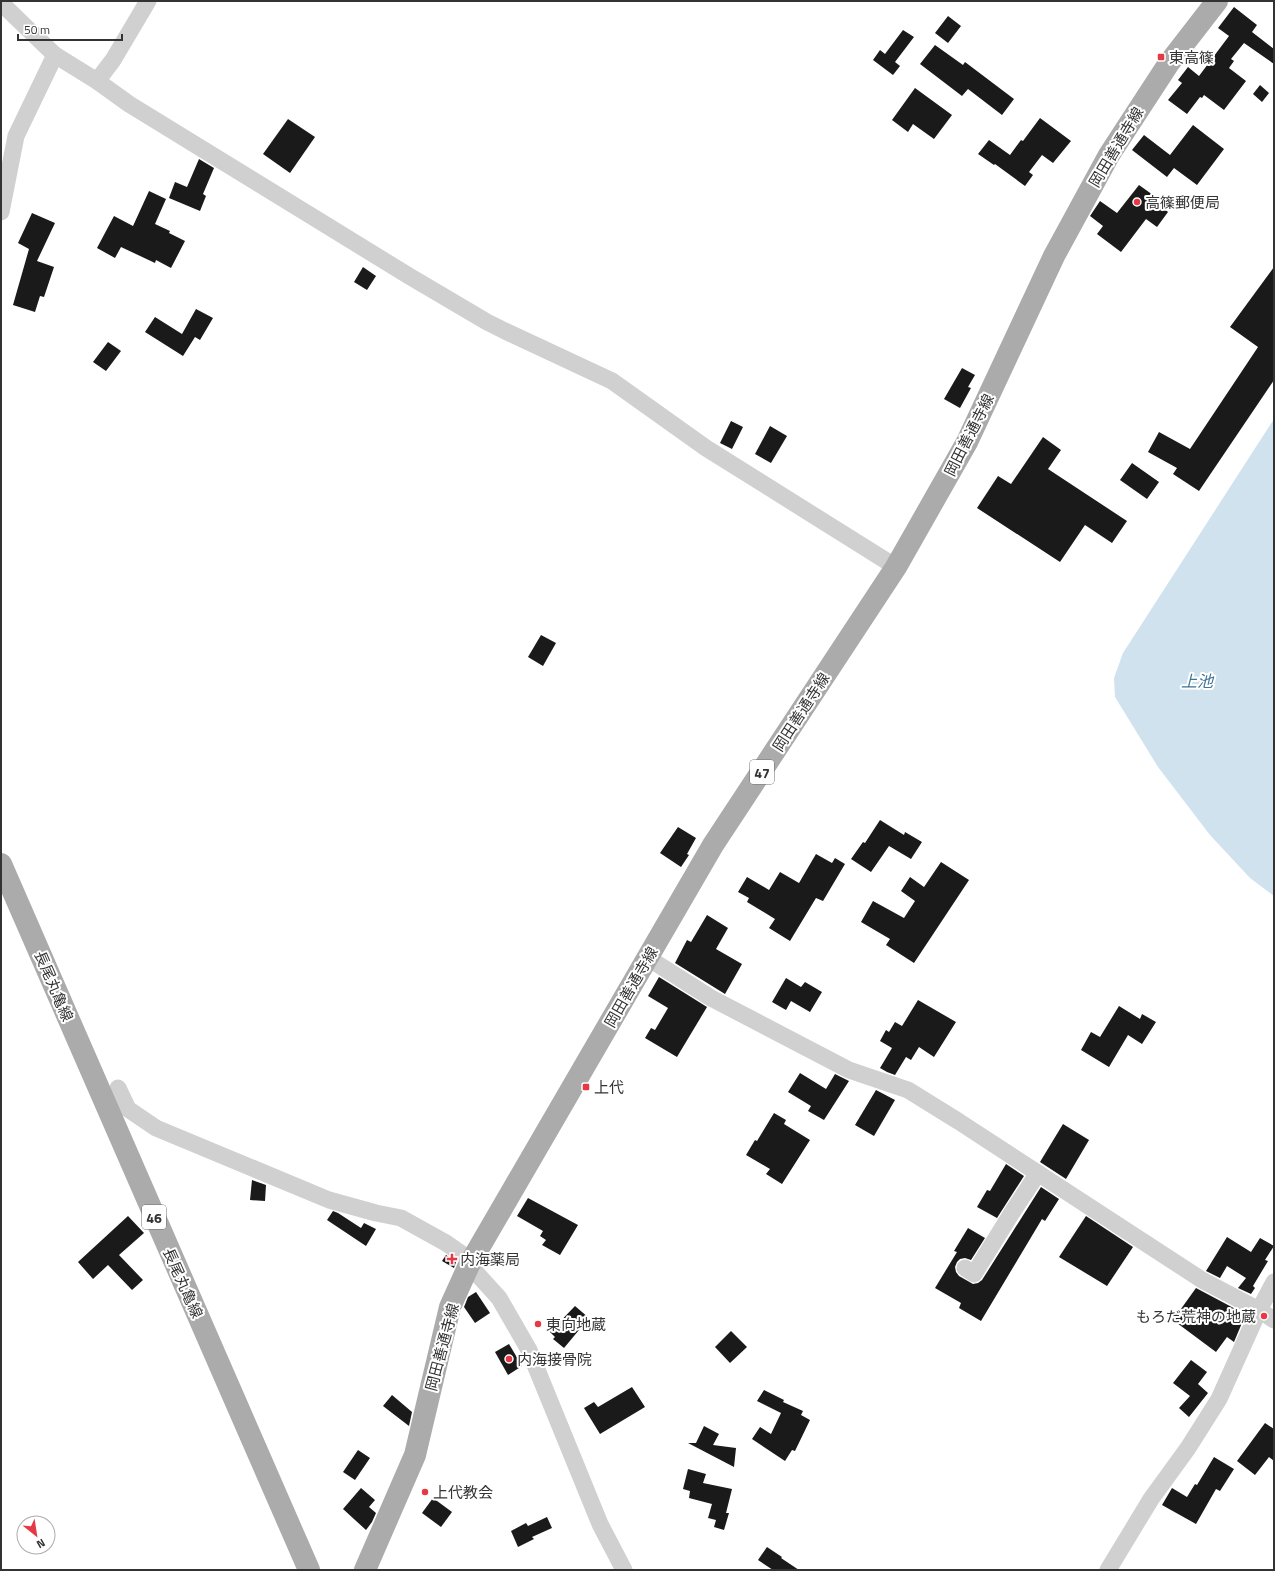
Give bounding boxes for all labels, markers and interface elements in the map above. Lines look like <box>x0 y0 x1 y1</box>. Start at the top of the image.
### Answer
scale bar <box>18 16 122 42</box>
text: 50 m <box>24 20 50 39</box>
place label: 東高篠 <box>1169 46 1214 69</box>
marker: 東高篠 <box>1156 52 1166 62</box>
street label: 岡田善通寺線 <box>1083 102 1149 192</box>
place label: 高篠郵便局 <box>1145 191 1220 214</box>
marker: 高篠郵便局 <box>1132 197 1142 207</box>
street label: 岡田善通寺線 <box>938 390 1000 480</box>
street label: 岡田善通寺線 <box>767 668 835 756</box>
water label: 上池 <box>1181 669 1215 693</box>
road number: 47 <box>750 760 774 784</box>
street label: 岡田善通寺線 <box>599 942 663 1032</box>
street label: 長尾丸亀線 <box>29 947 79 1025</box>
place label: 上代 <box>594 1076 624 1099</box>
marker: 上代 <box>581 1082 591 1092</box>
road number: 46 <box>142 1205 166 1229</box>
street label: 長尾丸亀線 <box>157 1244 209 1322</box>
place label: 内海薬局 <box>460 1248 520 1271</box>
marker: 内海薬局 <box>447 1254 457 1264</box>
street label: 岡田善通寺線 <box>419 1301 465 1393</box>
place label: もろだ荒神の地蔵 <box>1136 1305 1256 1328</box>
marker: もろだ荒神の地蔵 <box>1259 1311 1269 1321</box>
place label: 東向地蔵 <box>546 1313 606 1336</box>
marker: 東向地蔵 <box>533 1319 543 1329</box>
place label: 内海接骨院 <box>517 1348 592 1371</box>
marker: 内海接骨院 <box>504 1354 514 1364</box>
place label: 上代教会 <box>433 1481 493 1504</box>
marker: 上代教会 <box>420 1487 430 1497</box>
north arrow <box>16 1515 56 1555</box>
text: N <box>34 1535 48 1552</box>

